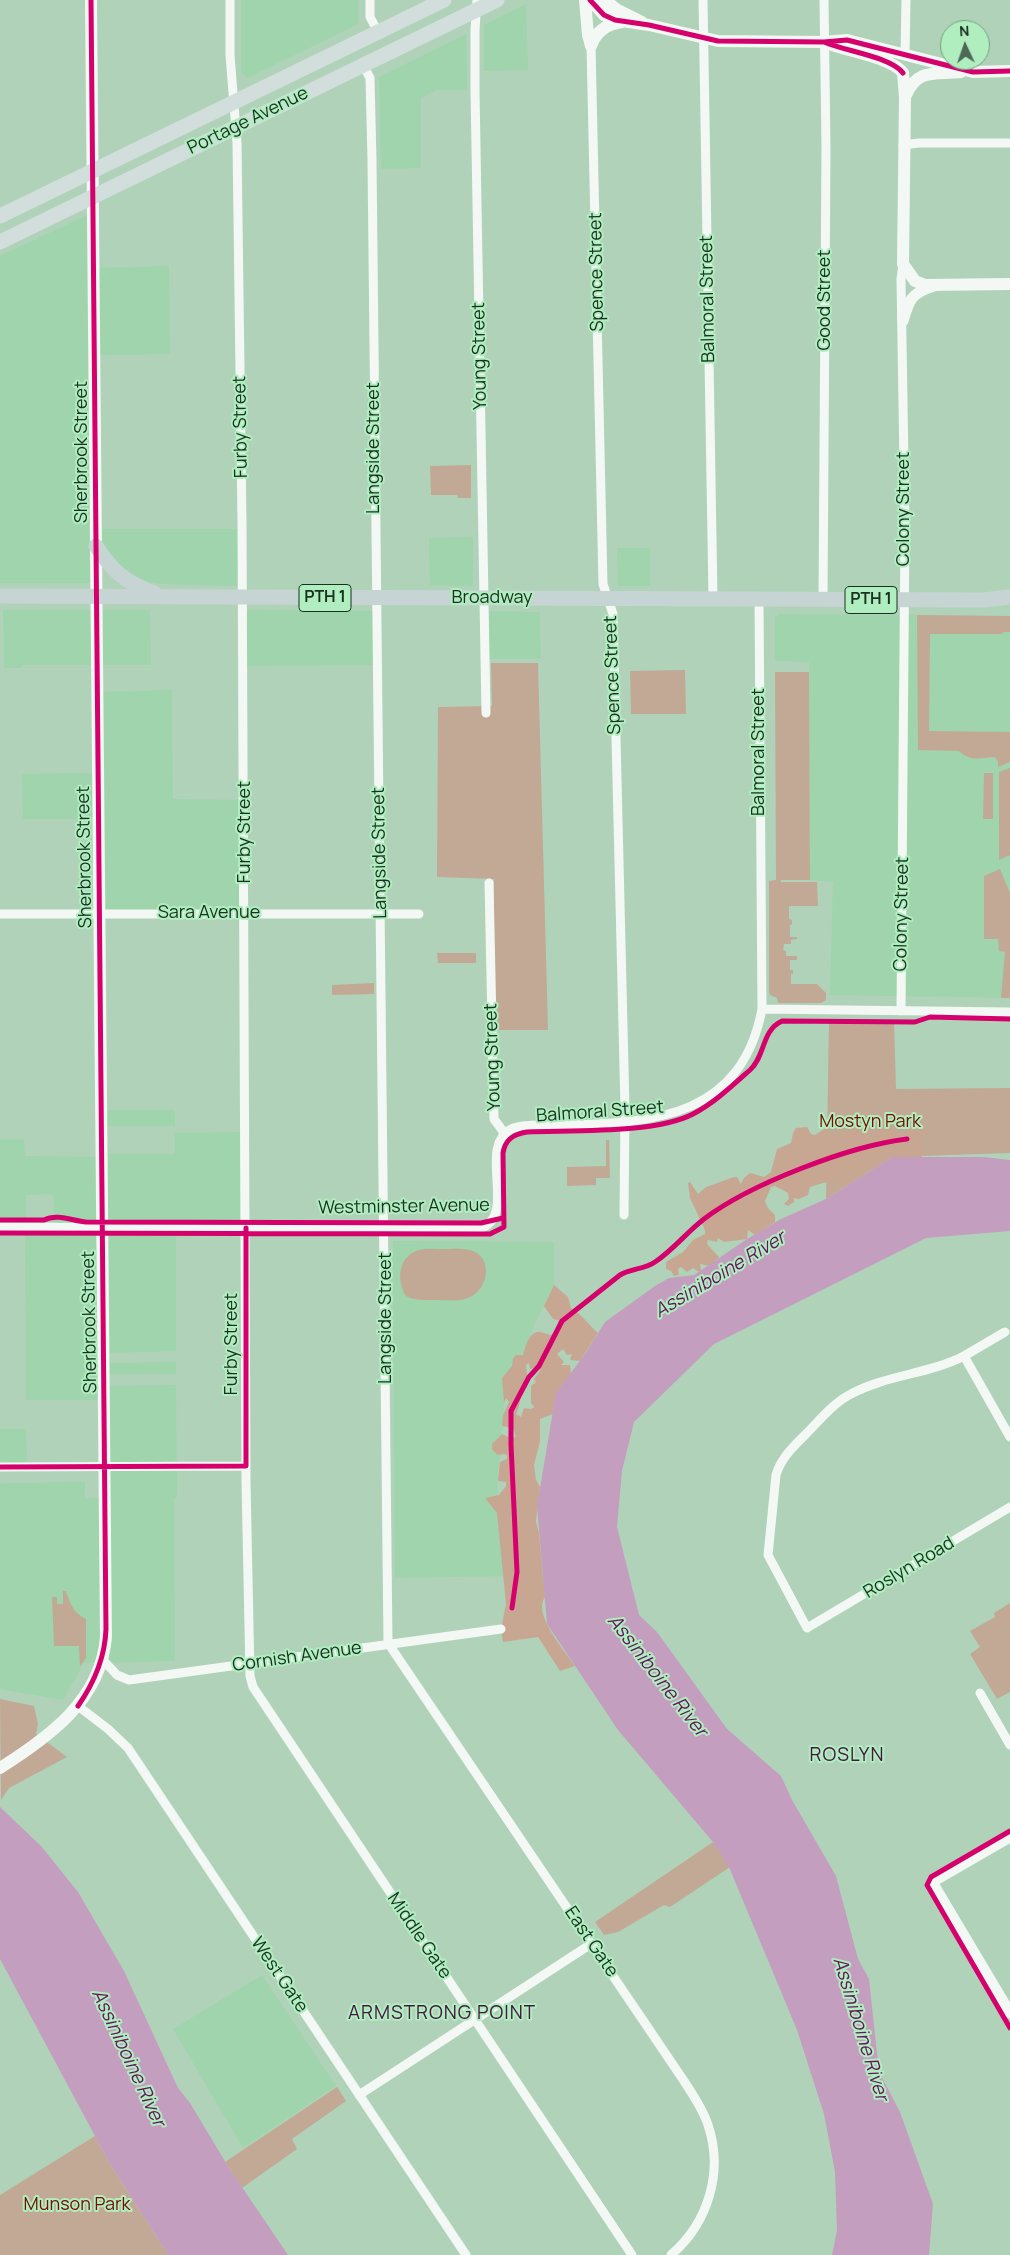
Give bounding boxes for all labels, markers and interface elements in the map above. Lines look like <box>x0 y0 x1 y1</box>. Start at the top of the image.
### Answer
north arrow <box>940 20 990 70</box>
text: N <box>959 21 970 40</box>
street label: Portage Avenue <box>184 82 312 160</box>
street label: Spence Street <box>585 212 609 332</box>
street label: Balmoral Street <box>696 235 720 363</box>
street label: Good Street <box>814 249 836 351</box>
street label: Young Street <box>468 302 492 410</box>
street label: Furby Street <box>229 376 253 478</box>
street label: Sherbrook Street <box>71 381 93 523</box>
street label: Langside Street <box>363 382 385 514</box>
street label: Colony Street <box>893 452 915 566</box>
road number: PTH 1 <box>299 584 351 612</box>
road number: PTH 1 <box>845 586 897 614</box>
street label: Broadway <box>452 587 532 609</box>
street label: Spence Street <box>600 615 626 735</box>
street label: Balmoral Street <box>748 688 770 816</box>
street label: Furby Street <box>234 781 256 883</box>
street label: Sherbrook Street <box>73 786 97 928</box>
street label: Langside Street <box>368 787 392 919</box>
street label: Colony Street <box>890 856 914 972</box>
street label: Sara Avenue <box>158 902 260 924</box>
street label: Young Street <box>480 1003 506 1111</box>
street label: Balmoral Street <box>535 1097 665 1127</box>
park label: Mostyn Park <box>819 1111 921 1133</box>
street label: Westminster Avenue <box>318 1195 490 1219</box>
water label: Assiniboine River <box>650 1227 790 1323</box>
street label: Sherbrook Street <box>78 1251 102 1393</box>
street label: Langside Street <box>375 1252 397 1384</box>
street label: Furby Street <box>221 1293 243 1395</box>
street label: Roslyn Road <box>860 1532 958 1604</box>
water label: Assiniboine River <box>602 1610 712 1742</box>
street label: Cornish Avenue <box>231 1637 363 1677</box>
district label: ROSLYN <box>809 1745 885 1767</box>
street label: Middle Gate <box>382 1889 456 1983</box>
street label: East Gate <box>560 1903 622 1981</box>
street label: West Gate <box>246 1933 312 2017</box>
water label: Assiniboine River <box>827 1954 893 2104</box>
water label: Assiniboine River <box>86 1986 170 2130</box>
district label: ARMSTRONG POINT <box>346 2003 538 2025</box>
park label: Munson Park <box>24 2194 130 2216</box>

